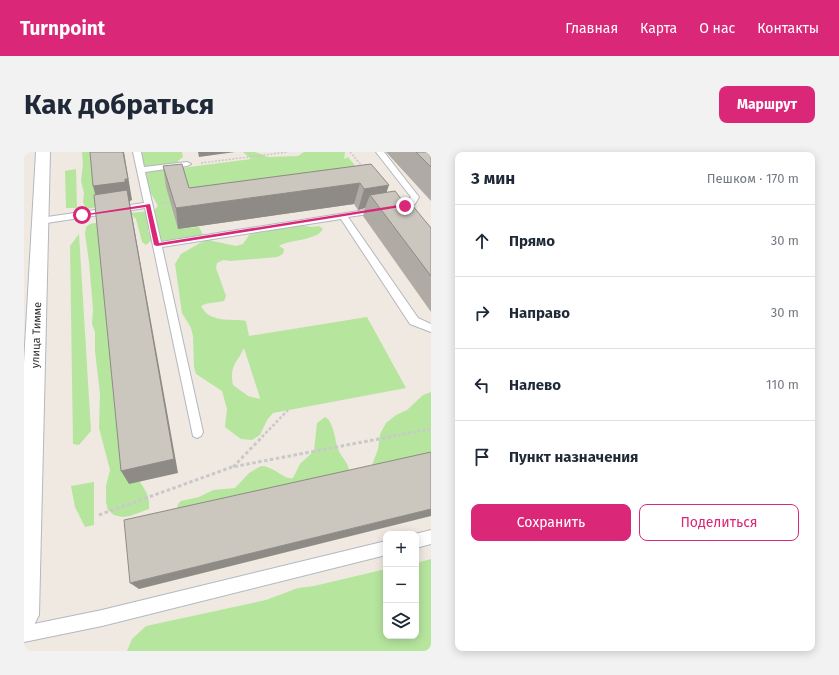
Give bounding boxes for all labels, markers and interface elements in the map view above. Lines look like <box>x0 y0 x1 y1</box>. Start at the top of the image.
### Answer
text: Turnpoint <box>20 17 105 40</box>
text: Главная <box>565 20 618 37</box>
text: Карта <box>640 20 677 37</box>
text: О нас <box>699 20 735 37</box>
text: Контакты <box>757 20 819 37</box>
button: Маршрут <box>719 86 815 123</box>
text: Как добраться <box>24 88 214 121</box>
text: 3 мин <box>471 168 515 189</box>
text: Пешком · 170 m <box>707 171 799 186</box>
route end <box>396 197 414 215</box>
route start <box>73 206 91 224</box>
icon: ahead <box>471 230 493 252</box>
text: Прямо <box>509 232 555 250</box>
text: 30 m <box>771 233 799 248</box>
street label: улица Тимме <box>29 302 44 368</box>
icon: right <box>471 302 493 324</box>
text: Направо <box>509 304 570 322</box>
text: 30 m <box>771 305 799 320</box>
icon: left <box>471 374 493 396</box>
text: Налево <box>509 376 561 394</box>
text: 110 m <box>766 377 799 392</box>
icon: arrive <box>471 446 493 468</box>
text: Пункт назначения <box>509 448 638 466</box>
button: Сохранить <box>471 504 631 541</box>
button: Поделиться <box>639 504 799 541</box>
map controls <box>383 531 419 639</box>
button: + <box>383 531 419 567</box>
button: − <box>383 567 419 603</box>
button: layers <box>383 603 419 639</box>

